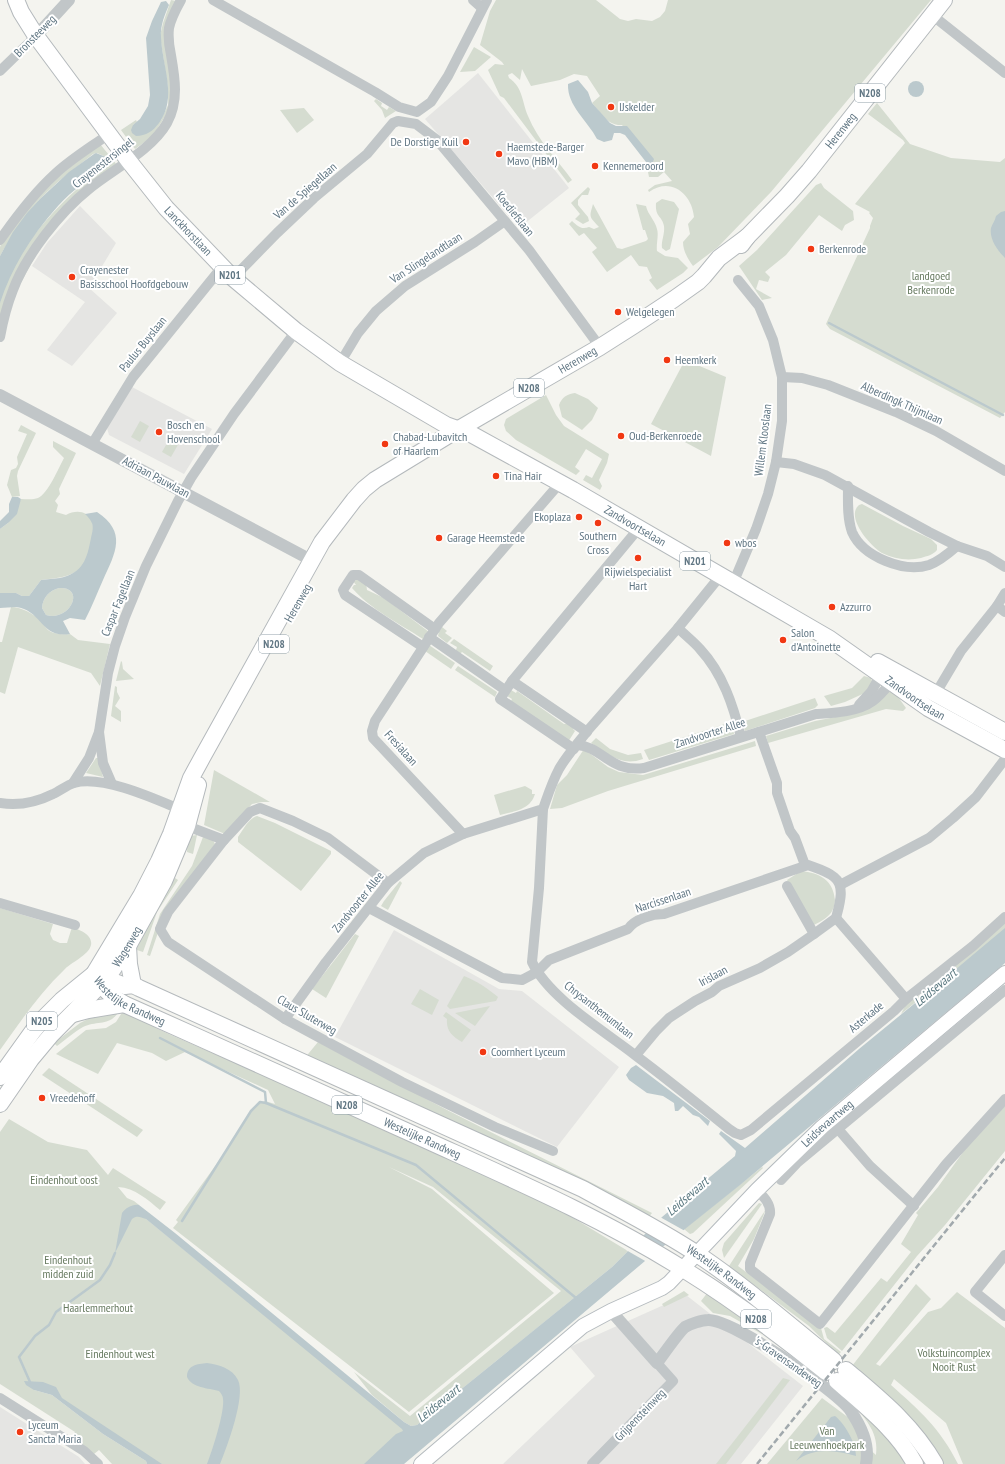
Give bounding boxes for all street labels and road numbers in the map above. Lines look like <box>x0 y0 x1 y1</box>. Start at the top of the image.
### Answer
street label: Bronsteeweg <box>10 11 59 60</box>
road number: N208 <box>855 84 885 102</box>
street label: Herenweg <box>822 109 859 151</box>
street label: Crayenestersingel <box>69 134 136 191</box>
street label: Van de Spiegellaan <box>269 159 339 223</box>
street label: Koediefslaan <box>493 188 538 239</box>
street label: Lanckhorstlaan <box>161 203 216 259</box>
street label: Van Slingelandtlaan <box>386 229 464 287</box>
road number: N201 <box>215 266 245 284</box>
street label: Paulus Buyslaan <box>116 313 169 374</box>
street label: Herenweg <box>555 343 599 377</box>
street label: Alberdingk Thijmlaan <box>859 378 945 427</box>
road number: N208 <box>514 379 544 397</box>
street label: Willem Klooslaan <box>751 403 774 477</box>
street label: Adriaan Pauwlaan <box>120 453 192 501</box>
street label: Zandvoortselaan <box>602 502 669 549</box>
road number: N201 <box>680 552 710 570</box>
street label: Caspar Fagellaan <box>97 567 138 638</box>
street label: Herenweg <box>281 581 315 625</box>
road number: N208 <box>259 635 289 653</box>
street label: Zandvoortselaan <box>882 672 948 723</box>
street label: Zandvoorter Allee <box>672 714 747 751</box>
street label: Fresialaan <box>382 727 421 768</box>
street label: Zandvoorter Allee <box>329 868 387 935</box>
street label: Narcissenlaan <box>633 884 692 916</box>
street label: Wagenweg <box>108 923 144 970</box>
street label: Irislaan <box>696 962 730 989</box>
street label: Westelijke Randweg <box>91 973 168 1029</box>
street label: Chrysanthemumlaan <box>561 978 637 1042</box>
street label: Claus Sluterweg <box>275 991 340 1038</box>
street label: Asterkade <box>845 998 886 1035</box>
road number: N205 <box>27 1012 57 1030</box>
road number: N208 <box>332 1096 362 1114</box>
street label: Leidsevaartweg <box>798 1096 856 1150</box>
street label: Westelijke Randweg <box>382 1114 463 1162</box>
street label: Westelijke Randweg <box>684 1241 760 1302</box>
road number: N208 <box>741 1310 771 1328</box>
street label: 's-Gravensandeweg <box>752 1333 825 1390</box>
street label: Grijpensteinweg <box>611 1385 668 1444</box>

